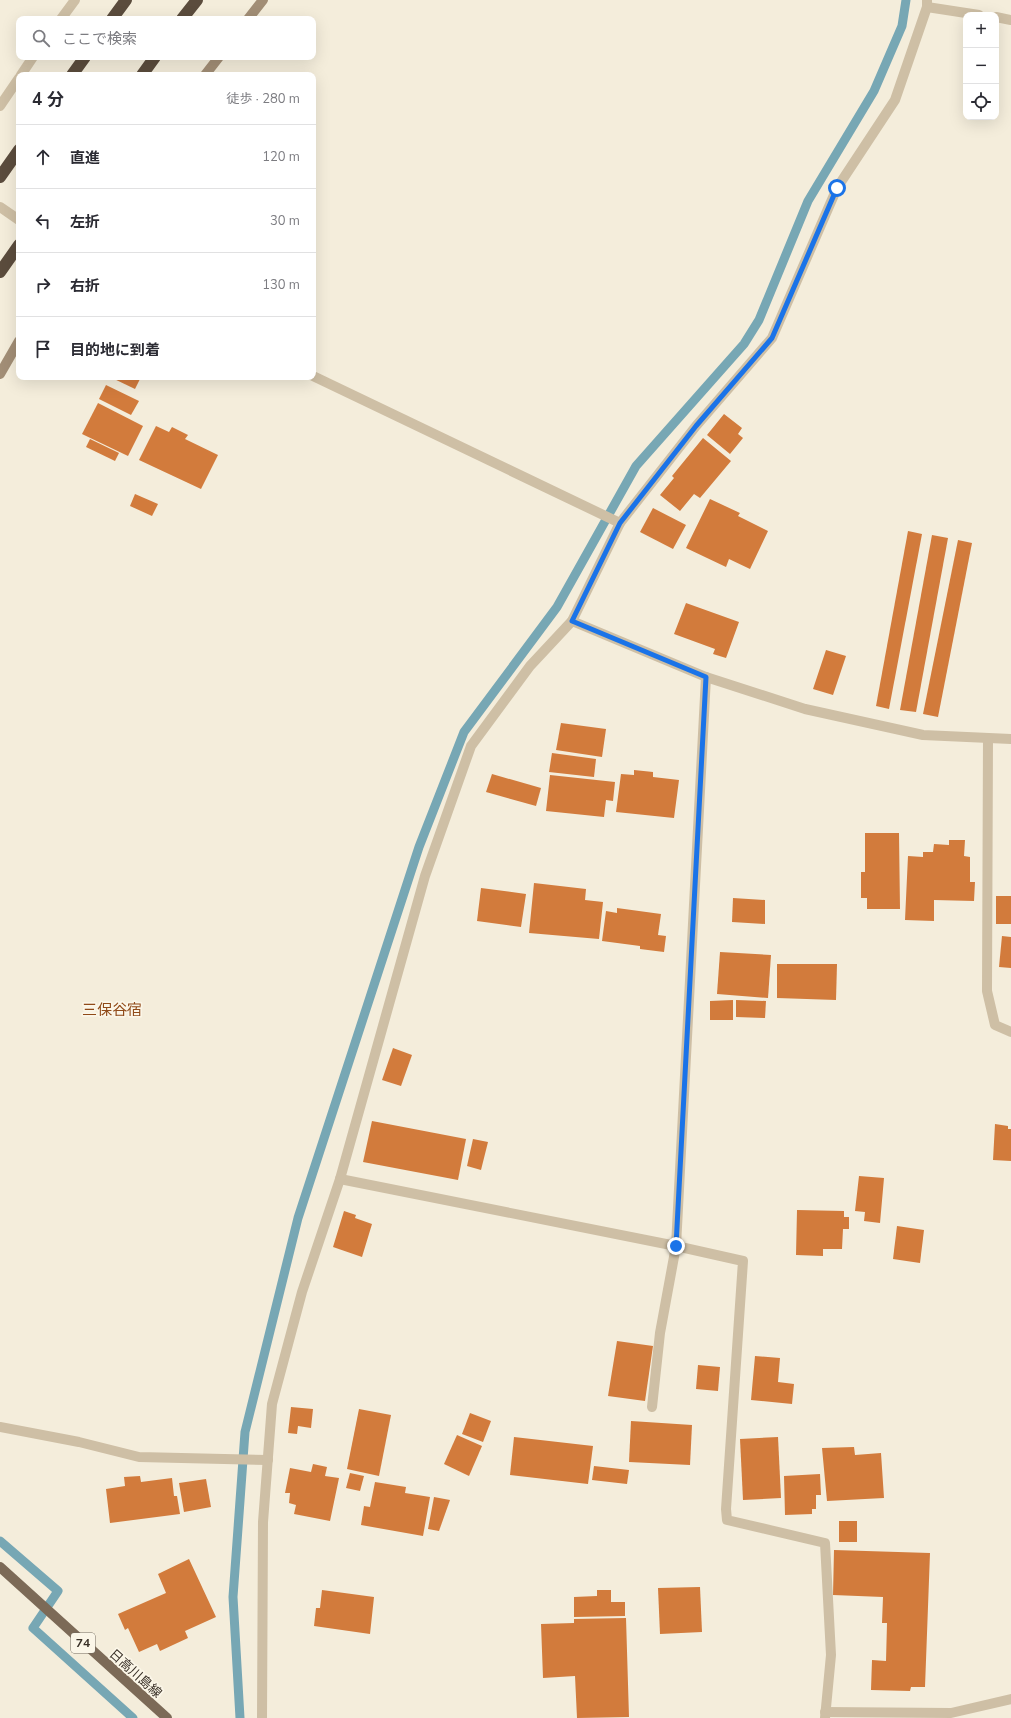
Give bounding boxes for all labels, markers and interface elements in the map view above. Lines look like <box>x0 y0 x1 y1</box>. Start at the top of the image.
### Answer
map controls <box>963 12 999 120</box>
button: + <box>963 12 999 48</box>
search box <box>16 16 316 60</box>
icon: search <box>30 27 52 49</box>
text: ここで検索 <box>62 29 137 49</box>
button: − <box>963 48 999 84</box>
button: locate <box>963 84 999 120</box>
text: 4 分 <box>32 88 64 111</box>
text: 徒歩 · 280 m <box>226 90 300 108</box>
icon: ahead <box>32 146 54 168</box>
text: 直進 <box>70 148 100 168</box>
text: 120 m <box>262 148 300 166</box>
route start <box>828 179 846 197</box>
icon: left <box>32 210 54 232</box>
text: 左折 <box>70 212 100 232</box>
text: 30 m <box>270 212 300 230</box>
icon: right <box>32 274 54 296</box>
text: 右折 <box>70 276 100 296</box>
text: 130 m <box>262 276 300 294</box>
icon: arrive <box>32 338 54 360</box>
text: 目的地に到着 <box>70 340 160 360</box>
district label: 三保谷宿 <box>82 1000 142 1020</box>
route end <box>667 1237 685 1255</box>
road number: 74 <box>71 1633 95 1653</box>
street label: 日高川島線 <box>105 1645 166 1702</box>

